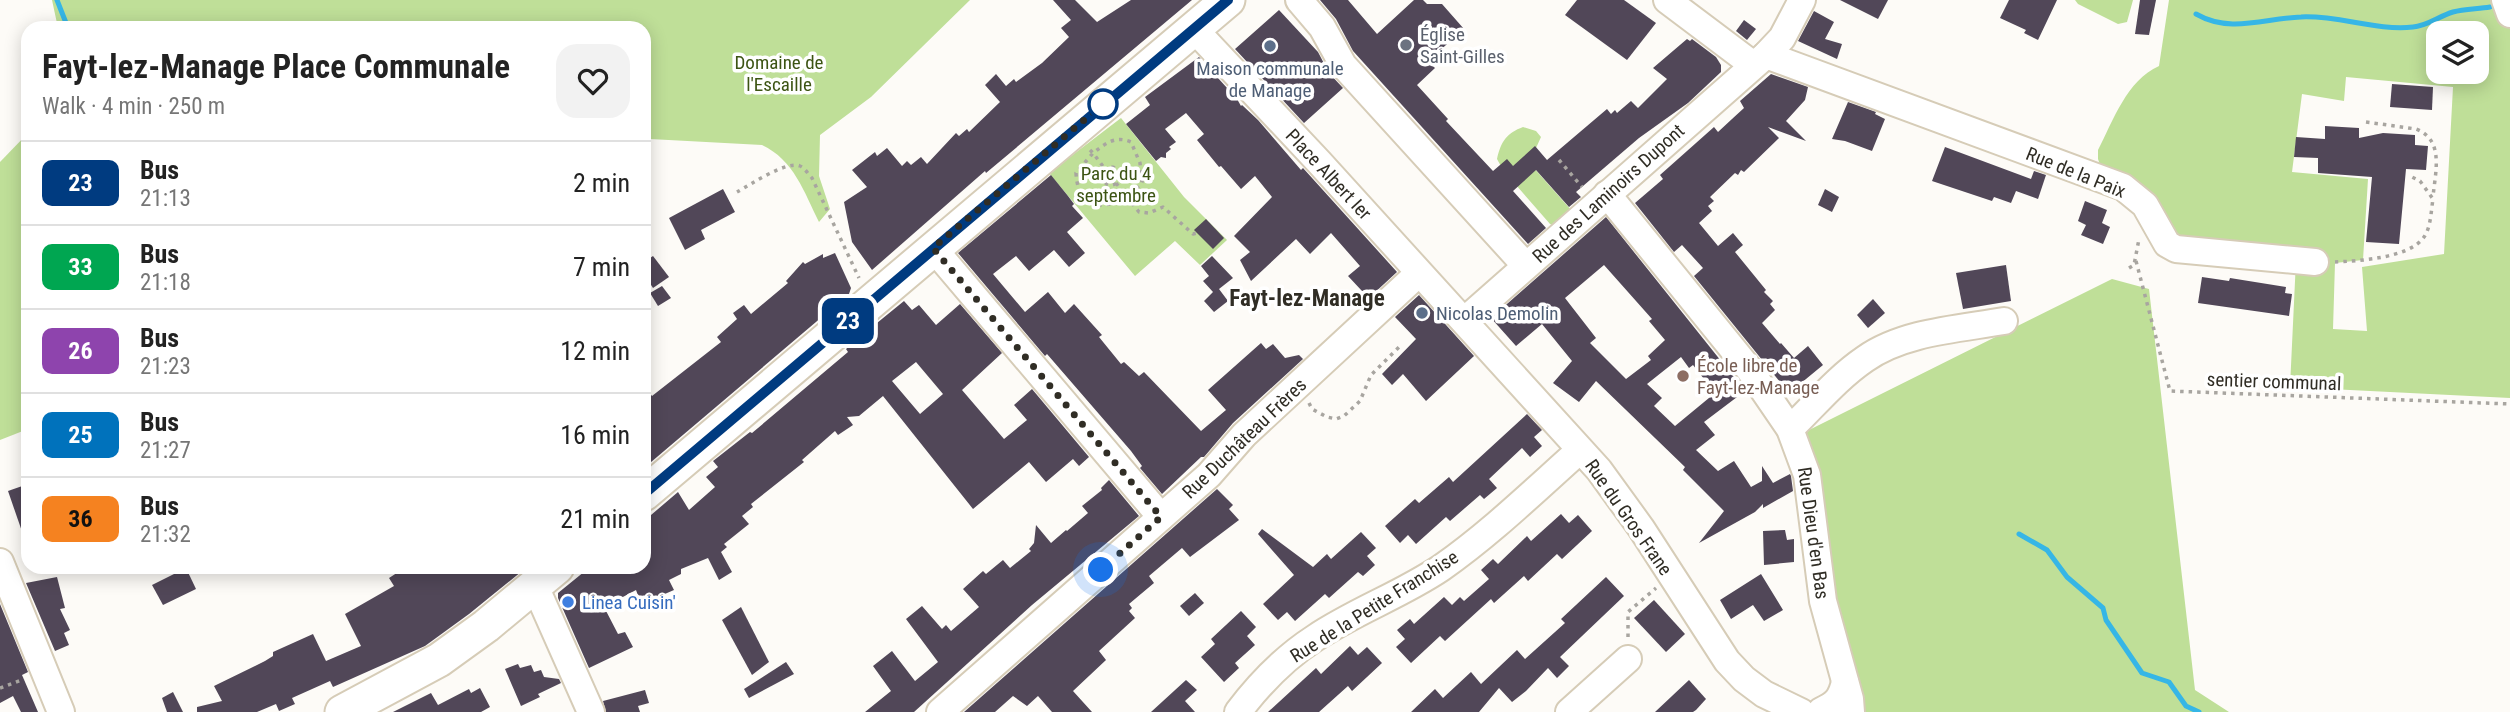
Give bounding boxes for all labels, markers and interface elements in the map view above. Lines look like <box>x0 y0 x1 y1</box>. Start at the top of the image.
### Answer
map controls <box>2426 21 2489 84</box>
button: layers <box>2426 21 2489 84</box>
place label: Église Saint-Gilles <box>1420 23 1505 68</box>
marker: Église Saint-Gilles <box>1398 37 1414 53</box>
marker: Maison communale de Manage <box>1262 38 1278 54</box>
button: heart <box>556 44 630 118</box>
text: Fayt-lez-Manage Place Communale <box>42 47 510 86</box>
park label: Domaine de l'Escaille <box>735 51 824 96</box>
place label: Maison communale de Manage <box>1196 57 1344 102</box>
unlabelled marker <box>1088 89 1118 119</box>
text: Walk · 4 min · 250 m <box>42 93 225 120</box>
street label: Rue des Laminoirs Dupont <box>1528 119 1689 268</box>
street label: Place Albert Ier <box>1281 124 1377 225</box>
street label: Rue de la Paix <box>2023 142 2129 203</box>
text: Bus <box>140 155 179 185</box>
park label: Parc du 4 septembre <box>1076 162 1156 207</box>
text: 2 min <box>573 168 630 198</box>
text: 23 <box>68 169 93 197</box>
text: 21:13 <box>140 185 191 212</box>
text: Bus <box>140 239 179 269</box>
text: 7 min <box>573 252 630 282</box>
text: 33 <box>68 253 93 281</box>
text: 21:18 <box>140 269 191 296</box>
district label: Fayt-lez-Manage <box>1229 285 1385 312</box>
line badge: 23 <box>816 298 880 344</box>
place label: Nicolas Demolin <box>1436 302 1558 325</box>
marker: Nicolas Demolin <box>1414 305 1430 321</box>
text: 23 <box>836 307 860 335</box>
text: Bus <box>140 323 179 353</box>
text: 12 min <box>560 336 630 366</box>
text: 26 <box>68 337 93 365</box>
text: 21:23 <box>140 353 191 380</box>
place label: École libre de Fayt-lez-Manage <box>1697 354 1819 399</box>
marker: École libre de Fayt-lez-Manage <box>1675 368 1691 384</box>
street label: sentier communal <box>2206 368 2342 395</box>
street label: Rue Duchâteau Frères <box>1178 373 1311 503</box>
text: Bus <box>140 407 179 437</box>
text: 16 min <box>560 420 630 450</box>
text: 25 <box>68 421 93 449</box>
text: 21:27 <box>140 437 191 464</box>
street label: Rue du Gros Frane <box>1580 455 1677 580</box>
street label: Rue Dieu d'en Bas <box>1793 466 1834 601</box>
text: Bus <box>140 491 179 521</box>
text: 21 min <box>560 504 630 534</box>
text: 36 <box>68 505 93 533</box>
text: 21:32 <box>140 521 191 548</box>
street label: Rue de la Petite Franchise <box>1286 545 1463 668</box>
your location <box>1083 552 1118 587</box>
place label: Linea Cuisin' <box>582 591 676 614</box>
marker: Linea Cuisin' <box>560 594 576 610</box>

